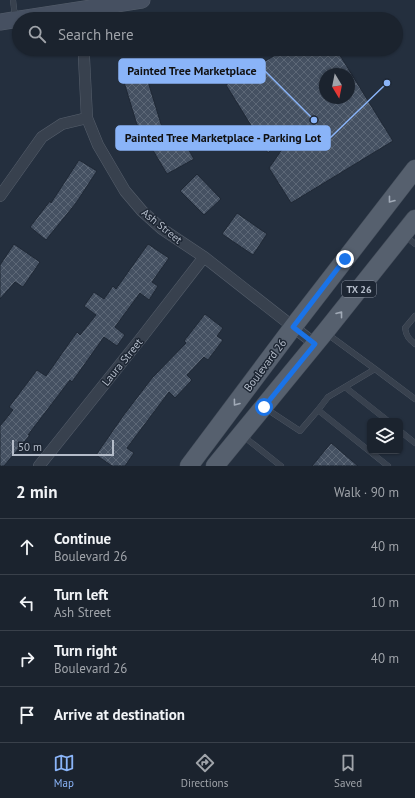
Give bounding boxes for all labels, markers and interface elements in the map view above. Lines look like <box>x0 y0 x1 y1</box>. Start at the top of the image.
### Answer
search box <box>12 12 403 56</box>
icon: search <box>26 23 48 45</box>
text: Search here <box>58 25 134 44</box>
callout: Painted Tree Marketplace <box>119 59 265 83</box>
text: Painted Tree Marketplace <box>127 63 257 78</box>
north arrow <box>319 68 355 104</box>
callout: Painted Tree Marketplace - Parking Lot <box>116 126 330 150</box>
text: Painted Tree Marketplace - Parking Lot <box>125 130 322 145</box>
one-way arrow <box>389 195 396 202</box>
street label: Ash Street <box>139 205 185 247</box>
route end <box>336 250 354 268</box>
road number: TX 26 <box>342 281 376 297</box>
one-way arrow <box>335 311 342 318</box>
street label: Laura Street <box>99 335 146 389</box>
street label: Boulevard 26 <box>241 336 289 394</box>
route start <box>255 398 273 416</box>
one-way arrow <box>233 399 241 406</box>
map controls <box>367 418 403 454</box>
button: layers <box>367 418 403 454</box>
scale bar <box>12 438 114 457</box>
text: 50 m <box>18 440 42 454</box>
text: 2 min <box>16 481 57 503</box>
text: Walk · 90 m <box>334 484 399 501</box>
text: Continue <box>54 529 111 548</box>
icon: ahead <box>16 536 38 558</box>
text: 40 m <box>371 538 399 555</box>
text: Boulevard 26 <box>54 548 127 565</box>
text: Turn left <box>54 585 108 604</box>
icon: left <box>16 592 38 614</box>
text: 10 m <box>371 594 399 611</box>
text: Ash Street <box>54 604 111 621</box>
text: Turn right <box>54 641 117 660</box>
icon: right <box>16 648 38 670</box>
text: 40 m <box>371 650 399 667</box>
text: Boulevard 26 <box>54 660 127 677</box>
icon: arrive <box>16 704 38 726</box>
text: Arrive at destination <box>54 705 185 724</box>
tab: Map <box>53 752 75 790</box>
tab: Directions <box>181 752 228 790</box>
tab: Saved <box>334 752 362 790</box>

